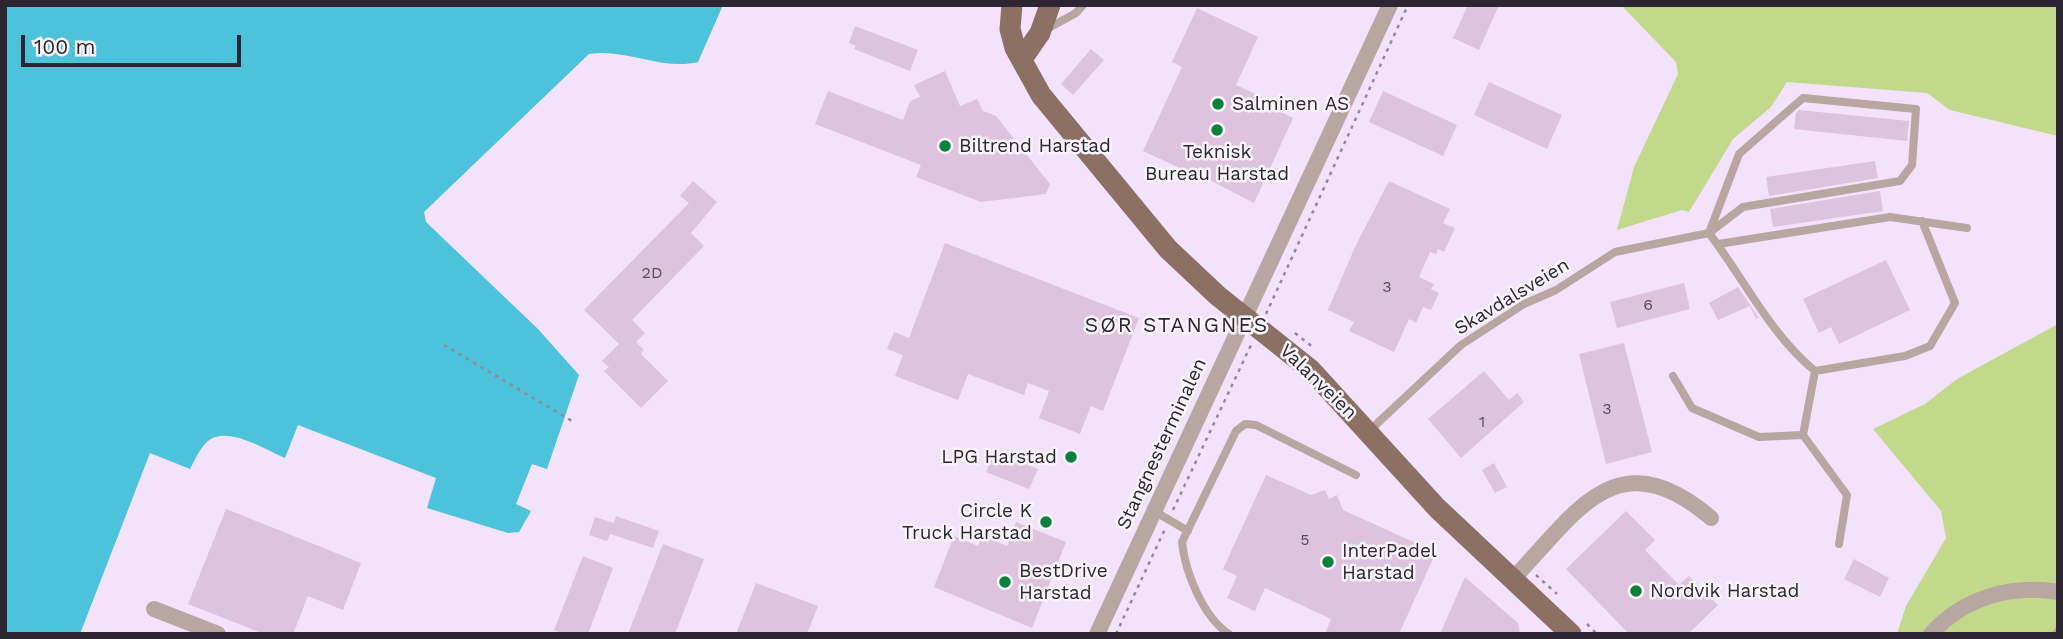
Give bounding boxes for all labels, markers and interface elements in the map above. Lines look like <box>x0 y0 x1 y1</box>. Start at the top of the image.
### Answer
scale bar <box>24 21 245 65</box>
text: 100 m <box>34 34 96 59</box>
place label: Salminen AS <box>1232 93 1349 115</box>
marker: Salminen AS <box>1210 96 1226 112</box>
marker: Teknisk Bureau Harstad <box>1209 122 1225 138</box>
place label: Biltrend Harstad <box>959 135 1111 157</box>
marker: Biltrend Harstad <box>937 138 953 154</box>
place label: Teknisk Bureau Harstad <box>1145 141 1289 185</box>
street label: Skavdalsveien <box>1450 254 1574 340</box>
house number: 2D <box>642 263 662 283</box>
house number: 3 <box>1382 277 1392 297</box>
house number: 6 <box>1643 295 1653 315</box>
district label: SØR STANGNES <box>1086 313 1268 339</box>
street label: Valanveien <box>1275 340 1361 424</box>
street label: Stangnesterminalen <box>1112 355 1212 533</box>
house number: 3 <box>1602 399 1612 419</box>
house number: 1 <box>1479 412 1485 432</box>
place label: LPG Harstad <box>941 446 1057 468</box>
marker: LPG Harstad <box>1063 449 1079 465</box>
place label: Circle K Truck Harstad <box>902 500 1032 544</box>
marker: Circle K Truck Harstad <box>1038 514 1054 530</box>
house number: 5 <box>1300 530 1310 550</box>
place label: InterPadel Harstad <box>1342 540 1437 584</box>
marker: InterPadel Harstad <box>1320 554 1336 570</box>
place label: BestDrive Harstad <box>1019 560 1108 604</box>
marker: BestDrive Harstad <box>997 574 1013 590</box>
place label: Nordvik Harstad <box>1650 580 1799 602</box>
marker: Nordvik Harstad <box>1628 583 1644 599</box>

